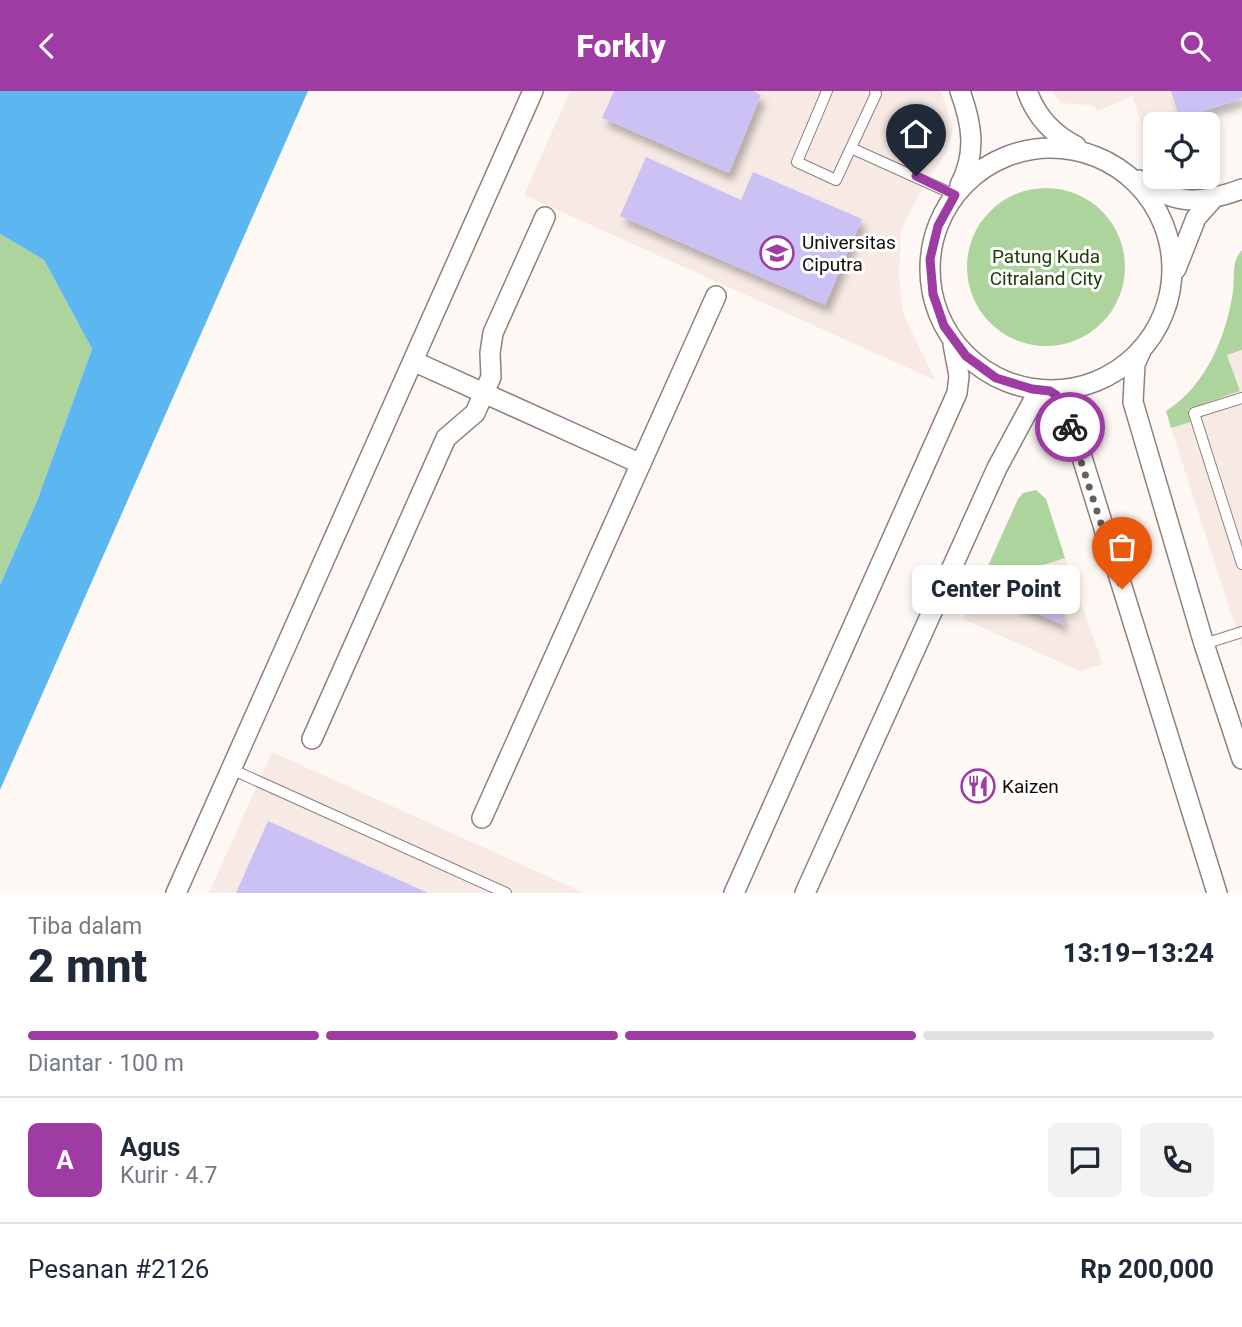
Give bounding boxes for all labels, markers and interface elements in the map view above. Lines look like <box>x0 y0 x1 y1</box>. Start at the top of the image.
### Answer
icon: back <box>28 27 66 65</box>
text: Forkly <box>576 27 666 65</box>
icon: search <box>1176 27 1214 65</box>
pin <box>886 104 946 176</box>
map controls <box>1143 112 1220 189</box>
button: locate <box>1143 112 1220 189</box>
icon: home <box>897 115 935 153</box>
place label: Universitas Ciputra <box>802 231 896 276</box>
school or university icon: Universitas Ciputra <box>758 234 796 272</box>
park label: Patung Kuda Citraland City <box>990 245 1102 290</box>
courier <box>1035 392 1105 462</box>
icon: bike <box>1051 408 1089 446</box>
pin <box>1092 517 1152 589</box>
icon: bag <box>1103 528 1141 566</box>
callout: Center Point <box>912 565 1080 613</box>
text: Center Point <box>931 576 1061 603</box>
restaurant icon: Kaizen <box>959 767 997 805</box>
place label: Kaizen <box>1002 775 1059 798</box>
text: Tiba dalam <box>28 913 142 940</box>
text: 13:19–13:24 <box>1063 938 1214 968</box>
text: 2 mnt <box>28 939 147 993</box>
text: Diantar · 100 m <box>28 1050 184 1077</box>
button: chat <box>1048 1123 1122 1197</box>
button: phone <box>1140 1123 1214 1197</box>
text: Agus <box>120 1132 180 1162</box>
text: A <box>56 1145 74 1175</box>
text: Kurir · 4.7 <box>120 1162 217 1189</box>
text: Pesanan #2126 <box>28 1254 209 1284</box>
text: Rp 200,000 <box>1080 1254 1214 1284</box>

